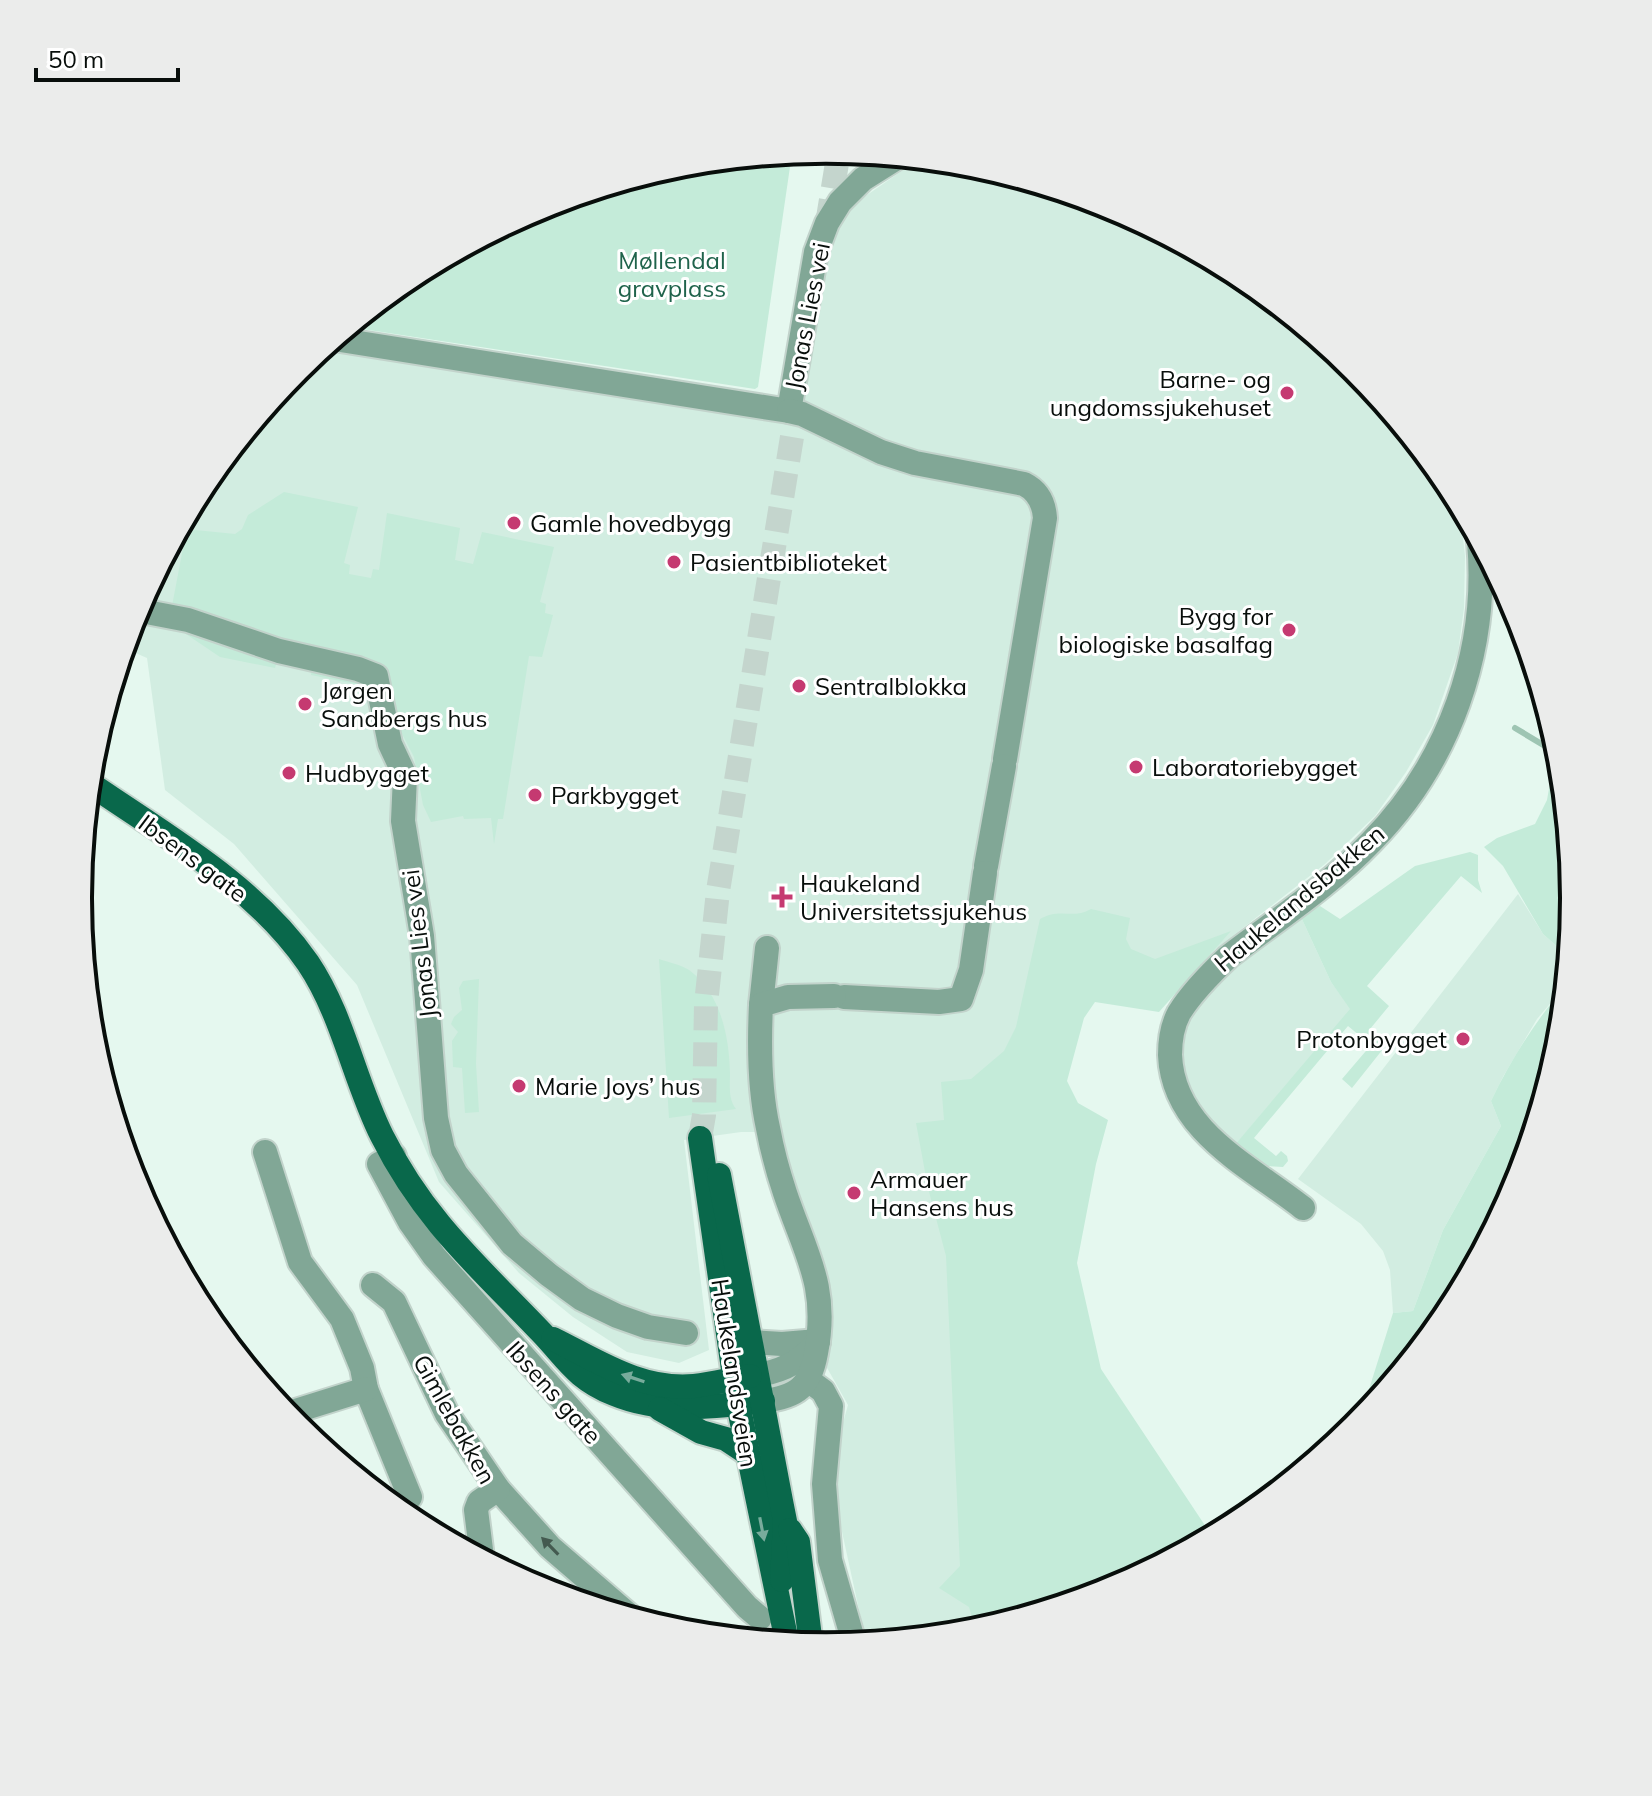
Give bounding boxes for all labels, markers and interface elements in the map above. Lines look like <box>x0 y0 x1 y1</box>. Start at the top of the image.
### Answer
scale bar <box>36 32 178 82</box>
text: 50 m <box>48 44 104 74</box>
street label: Jonas Lies vei <box>778 240 836 392</box>
park label: Møllendal gravplass <box>618 245 726 303</box>
place label: Barne- og ungdomssjukehuset <box>1050 364 1271 422</box>
marker: Barne- og ungdomssjukehuset <box>1278 384 1296 402</box>
place label: Gamle hovedbygg <box>530 508 731 538</box>
marker: Gamle hovedbygg <box>505 514 523 532</box>
place label: Pasientbiblioteket <box>690 547 887 577</box>
marker: Pasientbiblioteket <box>665 553 683 571</box>
place label: Bygg for biologiske basalfag <box>1059 601 1273 659</box>
marker: Bygg for biologiske basalfag <box>1280 621 1298 639</box>
place label: Sentralblokka <box>815 671 967 701</box>
place label: Jørgen Sandbergs hus <box>321 675 487 733</box>
marker: Sentralblokka <box>790 677 808 695</box>
marker: Jørgen Sandbergs hus <box>296 695 314 713</box>
place label: Laboratoriebygget <box>1152 752 1357 782</box>
place label: Hudbygget <box>305 758 429 788</box>
marker: Laboratoriebygget <box>1127 758 1145 776</box>
marker: Hudbygget <box>280 764 298 782</box>
place label: Parkbygget <box>551 780 679 810</box>
marker: Parkbygget <box>526 786 544 804</box>
street label: Ibsens gate <box>133 807 253 909</box>
street label: Haukelandsbakken <box>1208 818 1390 978</box>
street label: Jonas Lies vei <box>395 868 443 1020</box>
place label: Haukeland Universitetssjukehus <box>800 868 1027 926</box>
marker: Haukeland Universitetssjukehus <box>771 886 793 908</box>
place label: Protonbygget <box>1296 1024 1447 1054</box>
marker: Protonbygget <box>1454 1030 1472 1048</box>
place label: Marie Joys’ hus <box>535 1071 700 1101</box>
marker: Marie Joys’ hus <box>510 1077 528 1095</box>
place label: Armauer Hansens hus <box>870 1164 1014 1222</box>
marker: Armauer Hansens hus <box>845 1184 863 1202</box>
street label: Haukelandsveien <box>705 1277 765 1469</box>
street label: Ibsens gate <box>500 1334 608 1450</box>
street label: Gimlebakken <box>407 1349 503 1489</box>
one-way arrow <box>620 1371 644 1383</box>
one-way arrow <box>757 1517 769 1542</box>
one-way arrow <box>541 1537 560 1556</box>

